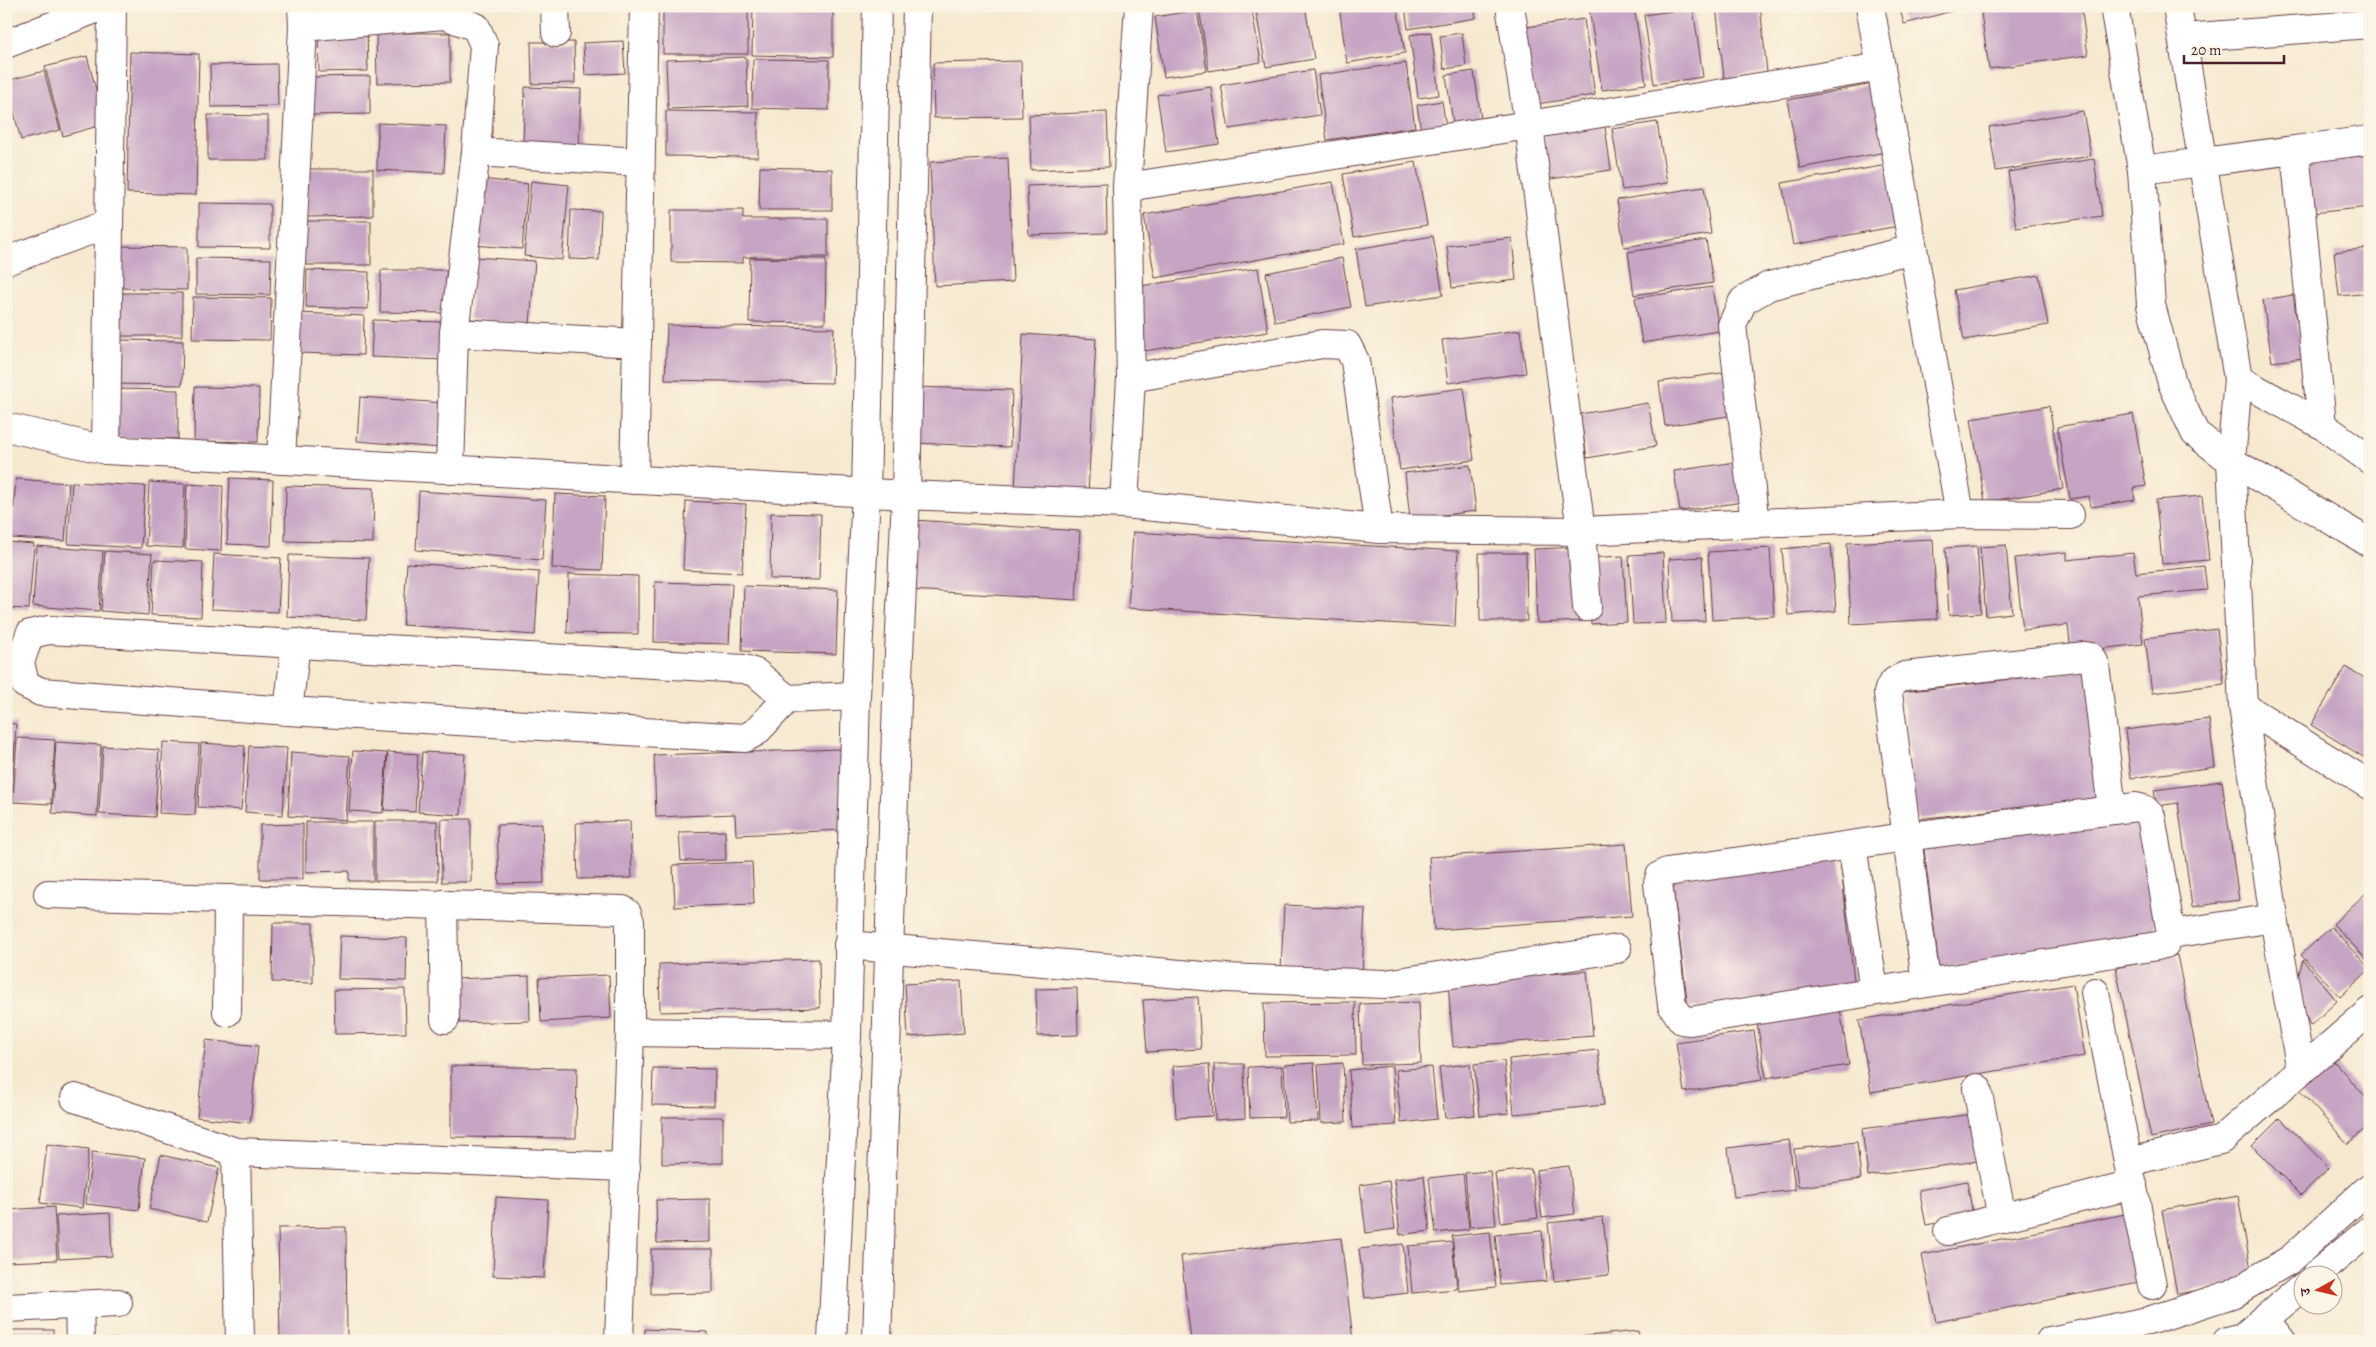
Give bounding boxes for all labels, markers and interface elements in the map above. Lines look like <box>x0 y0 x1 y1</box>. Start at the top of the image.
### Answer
scale bar <box>2184 32 2284 64</box>
text: 20 m <box>2191 40 2222 60</box>
north arrow <box>2294 1264 2344 1314</box>
text: उ <box>2296 1286 2316 1298</box>

